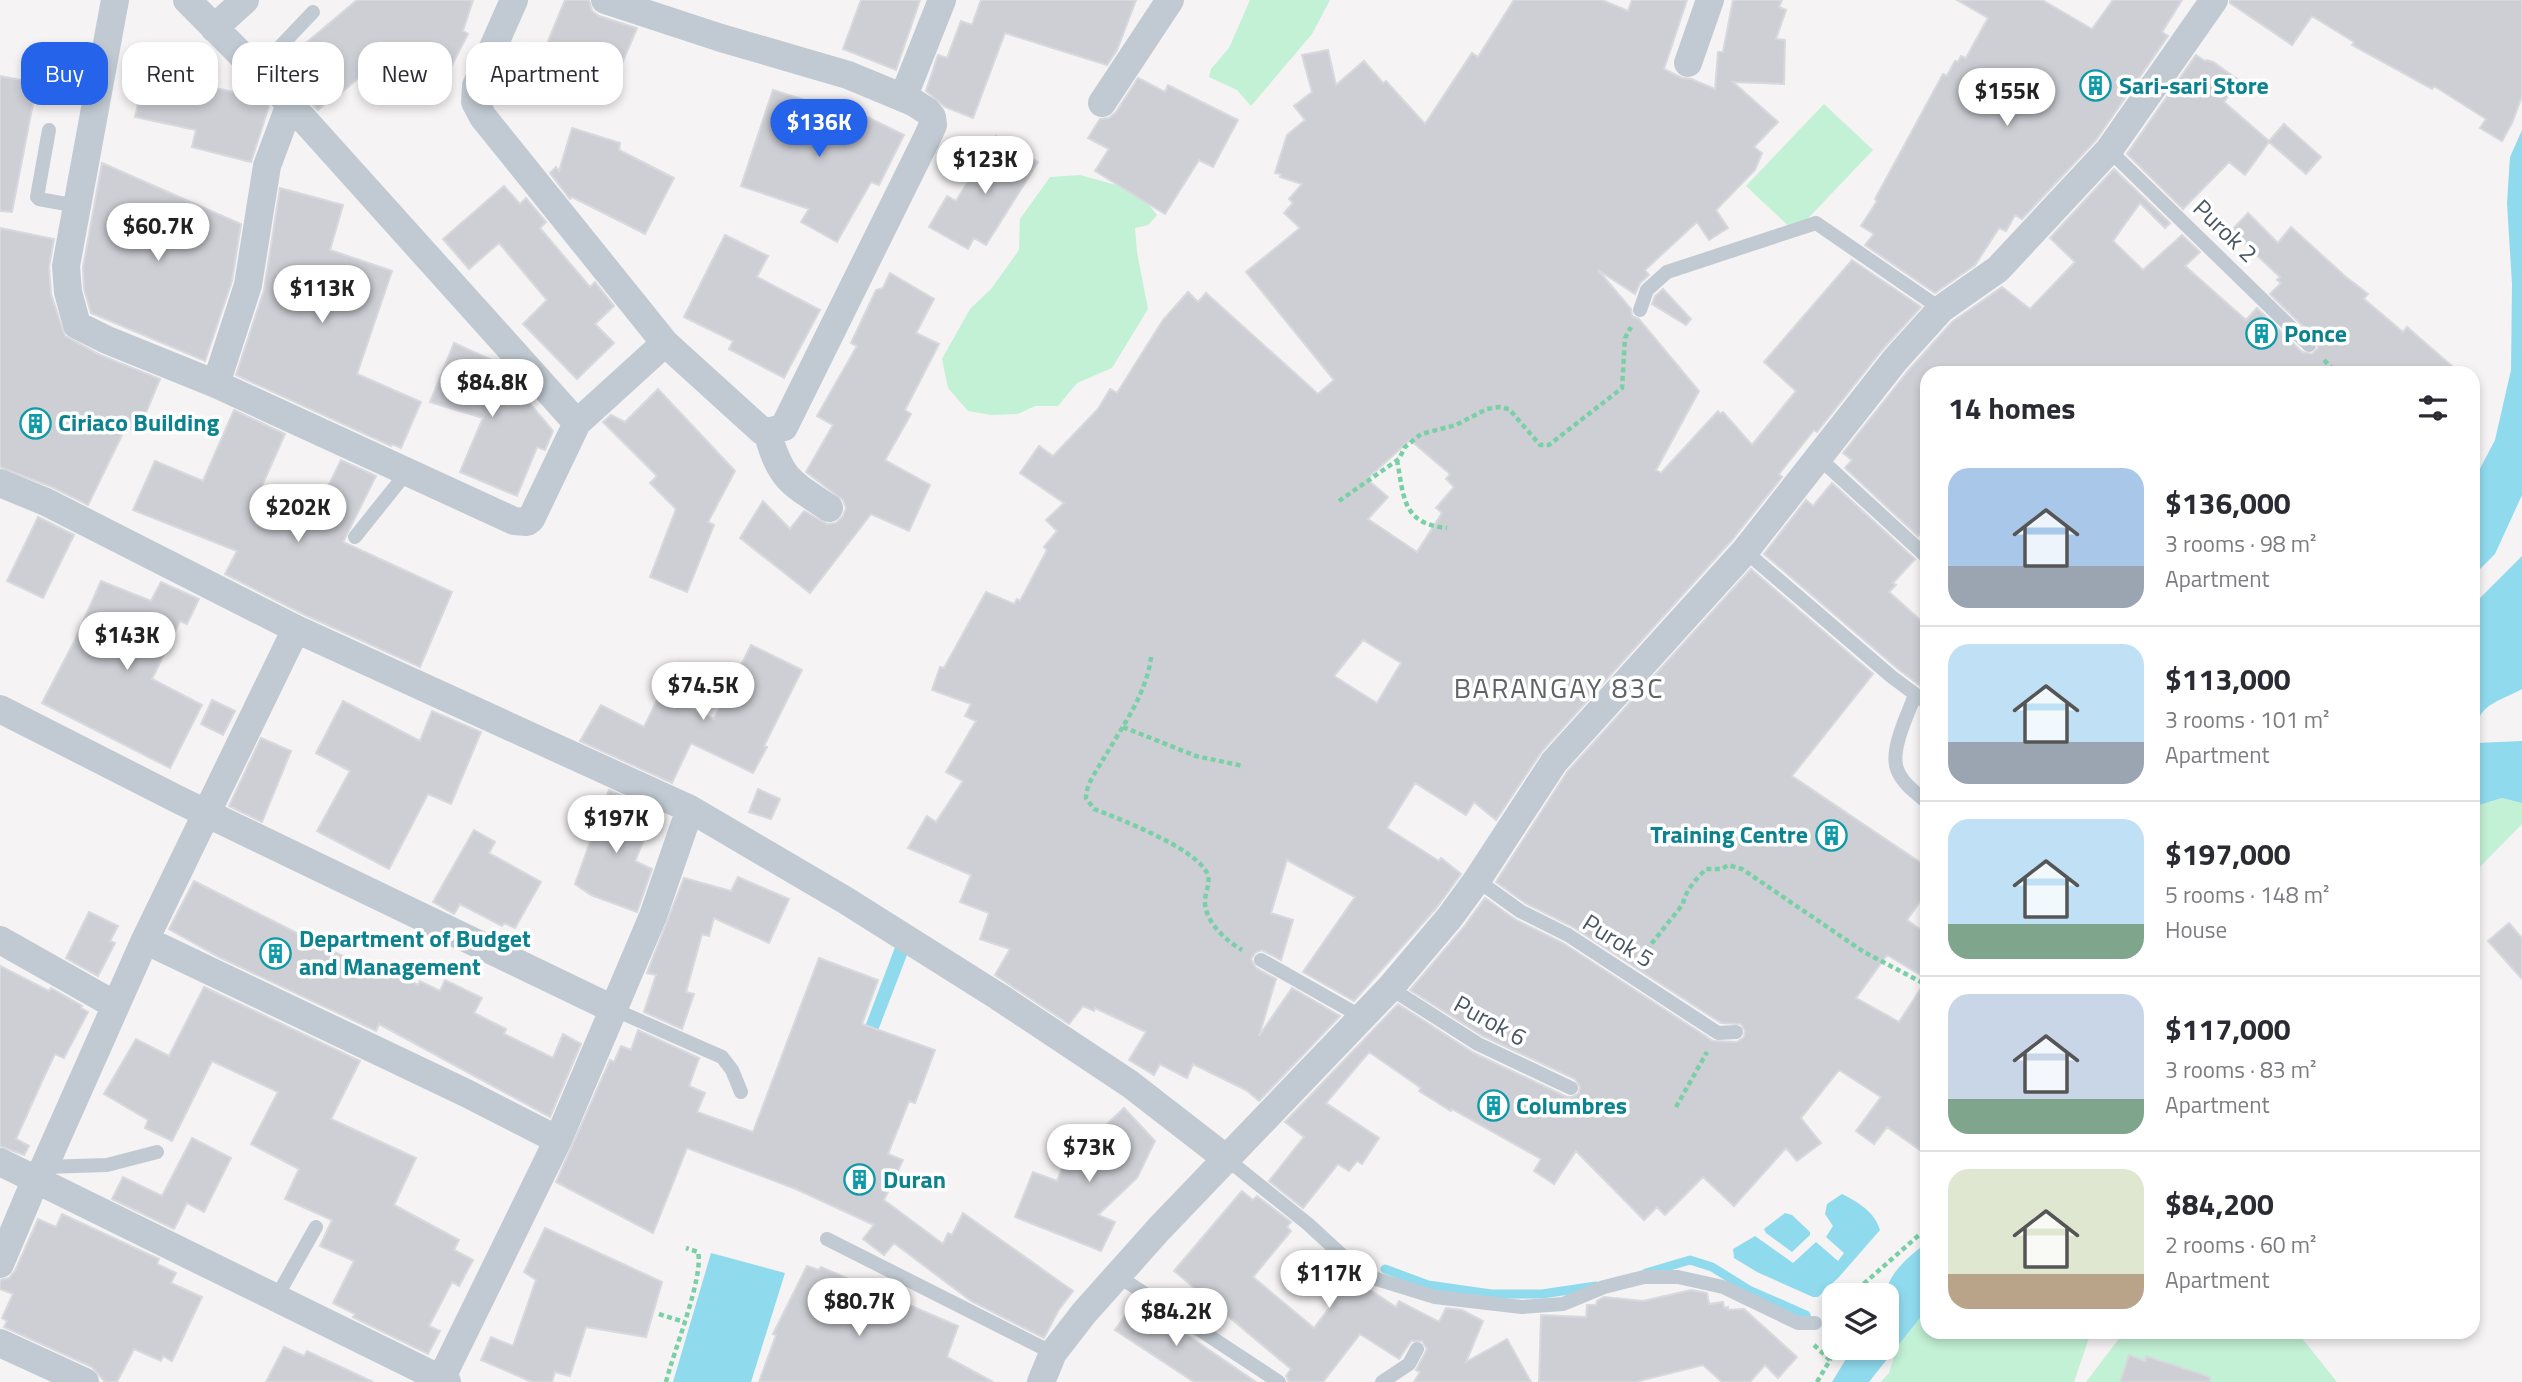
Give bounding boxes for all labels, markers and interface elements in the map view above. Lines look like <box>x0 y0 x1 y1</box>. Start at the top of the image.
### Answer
chip: Buy <box>21 42 108 105</box>
chip: Rent <box>122 42 218 105</box>
chip: Filters <box>232 42 344 105</box>
chip: New <box>358 42 452 105</box>
chip: Apartment <box>466 42 623 105</box>
place label: Sari-sari Store <box>2119 67 2269 103</box>
pin: $155K <box>1958 68 2056 128</box>
building icon: Sari-sari Store <box>2079 69 2113 103</box>
text: $155K <box>1974 73 2040 108</box>
pin: $136K <box>770 100 868 159</box>
text: $136K <box>786 104 852 139</box>
pin: $123K <box>936 136 1034 196</box>
text: $123K <box>952 141 1018 176</box>
street label: Purok 2 <box>2185 190 2266 270</box>
pin: $60.7K <box>101 204 215 263</box>
text: $60.7K <box>122 208 194 243</box>
pin: $113K <box>273 266 371 325</box>
text: $113K <box>289 270 355 305</box>
place label: Ponce <box>2284 315 2347 351</box>
building icon: Ponce <box>2244 317 2278 351</box>
pin: $84.8K <box>435 360 549 419</box>
text: $84.8K <box>456 364 528 399</box>
text: 14 homes <box>1948 385 2075 431</box>
icon: filters <box>2414 389 2452 427</box>
place label: Ciriaco Building <box>58 404 219 440</box>
building icon: Ciriaco Building <box>18 406 52 440</box>
text: $136,000 <box>2165 480 2291 526</box>
pin: $202K <box>249 484 347 544</box>
text: $202K <box>265 489 331 524</box>
icon: home <box>2004 496 2088 580</box>
text: 3 rooms · 98 m² <box>2165 526 2316 561</box>
text: Apartment <box>2165 561 2270 596</box>
pin: $143K <box>78 612 176 672</box>
text: $143K <box>94 617 160 652</box>
text: $113,000 <box>2165 656 2291 702</box>
pin: $74.5K <box>646 662 760 722</box>
district label: BARANGAY 83C <box>1454 666 1664 709</box>
text: $74.5K <box>667 667 739 702</box>
icon: home <box>2004 672 2088 756</box>
text: 3 rooms · 101 m² <box>2165 702 2329 737</box>
text: Apartment <box>2165 737 2270 772</box>
pin: $197K <box>567 796 665 855</box>
text: $197K <box>583 800 649 835</box>
place label: Training Centre <box>1650 816 1808 852</box>
building icon: Training Centre <box>1814 818 1848 852</box>
text: $197,000 <box>2165 831 2291 877</box>
icon: home <box>2004 847 2088 931</box>
text: 5 rooms · 148 m² <box>2165 877 2329 912</box>
street label: Purok 5 <box>1576 904 1661 976</box>
text: House <box>2165 912 2227 947</box>
place label: Department of Budget and Management <box>299 920 531 984</box>
building icon: Department of Budget and Management <box>259 936 293 970</box>
street label: Purok 6 <box>1448 985 1533 1055</box>
text: $117,000 <box>2165 1006 2291 1052</box>
icon: home <box>2004 1022 2088 1106</box>
text: 3 rooms · 83 m² <box>2165 1052 2316 1087</box>
place label: Columbres <box>1516 1087 1627 1123</box>
text: Apartment <box>2165 1087 2270 1122</box>
building icon: Columbres <box>1476 1089 1510 1123</box>
pin: $73K <box>1048 1124 1130 1184</box>
text: $73K <box>1063 1129 1115 1164</box>
place label: Duran <box>883 1161 946 1197</box>
building icon: Duran <box>843 1163 877 1197</box>
text: $84,200 <box>2165 1181 2274 1227</box>
icon: home <box>2004 1197 2088 1281</box>
text: 2 rooms · 60 m² <box>2165 1227 2316 1262</box>
pin: $117K <box>1280 1250 1378 1310</box>
text: $117K <box>1296 1255 1362 1290</box>
text: Apartment <box>2165 1262 2270 1297</box>
pin: $80.7K <box>802 1278 916 1338</box>
text: $80.7K <box>823 1283 895 1318</box>
map controls <box>1822 1283 1899 1360</box>
button: layers <box>1822 1283 1899 1360</box>
pin: $84.2K <box>1119 1288 1233 1348</box>
text: $84.2K <box>1140 1293 1212 1328</box>

